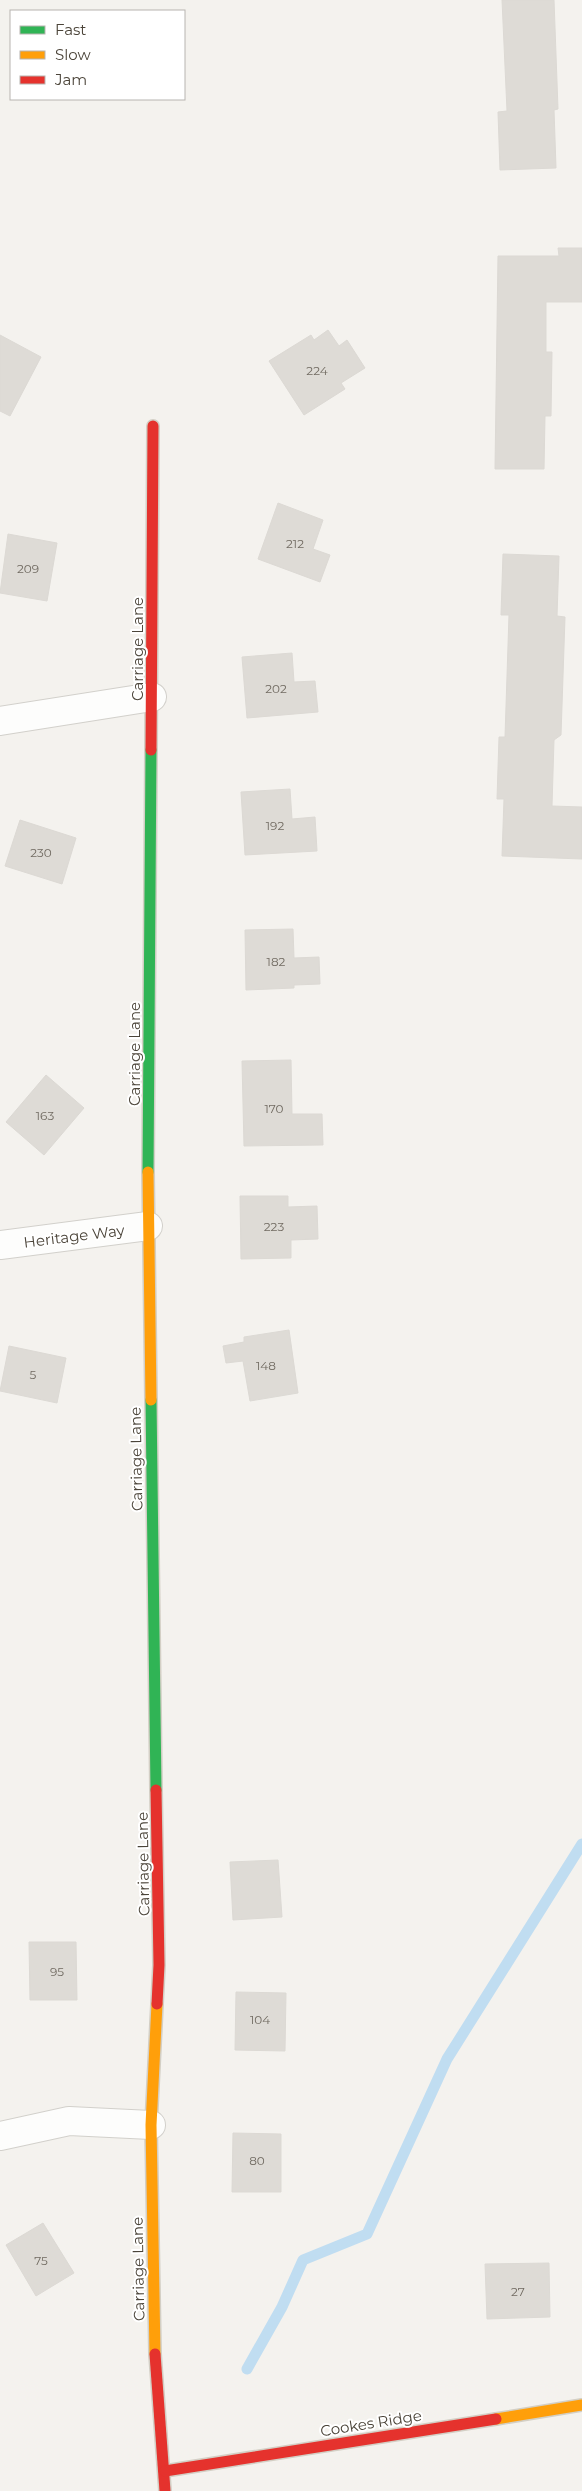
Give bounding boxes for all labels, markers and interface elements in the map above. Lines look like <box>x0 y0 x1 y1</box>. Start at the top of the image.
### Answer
legend <box>10 10 185 100</box>
text: Fast <box>55 20 86 39</box>
text: Slow <box>55 45 91 64</box>
text: Jam <box>54 70 87 89</box>
house number: 224 <box>306 363 328 378</box>
house number: 212 <box>286 536 304 551</box>
house number: 209 <box>17 561 39 576</box>
street label: Carriage Lane <box>128 597 147 701</box>
house number: 202 <box>265 681 287 696</box>
house number: 192 <box>266 818 284 833</box>
house number: 230 <box>30 845 52 860</box>
house number: 182 <box>267 954 286 969</box>
street label: Carriage Lane <box>125 1002 144 1106</box>
house number: 170 <box>264 1101 284 1116</box>
house number: 163 <box>36 1108 54 1123</box>
house number: 223 <box>264 1219 284 1234</box>
street label: Heritage Way <box>22 1220 126 1252</box>
house number: 148 <box>256 1358 276 1373</box>
house number: 5 <box>30 1367 37 1382</box>
street label: Carriage Lane <box>126 1407 146 1511</box>
street label: Carriage Lane <box>133 1812 153 1916</box>
house number: 95 <box>50 1964 64 1979</box>
house number: 104 <box>250 2012 270 2027</box>
house number: 80 <box>249 2153 265 2168</box>
street label: Carriage Lane <box>128 2217 148 2321</box>
house number: 75 <box>34 2253 48 2268</box>
house number: 27 <box>511 2284 525 2299</box>
street label: Cookes Ridge <box>319 2406 423 2440</box>

